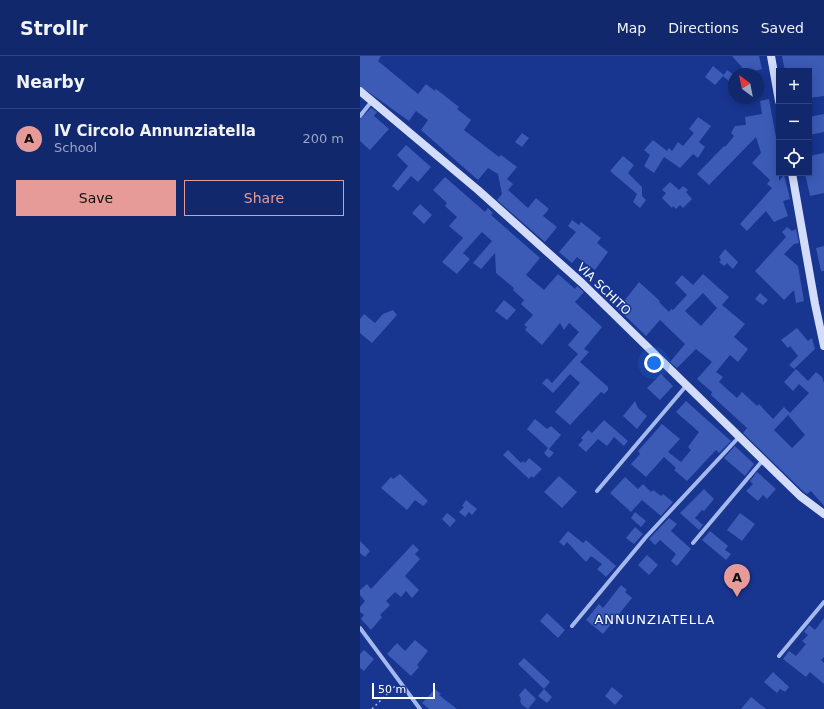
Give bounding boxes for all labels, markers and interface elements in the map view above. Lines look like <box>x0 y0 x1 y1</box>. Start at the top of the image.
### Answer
text: Strollr <box>20 17 88 39</box>
text: Map <box>617 20 646 36</box>
text: Directions <box>668 20 739 36</box>
text: Saved <box>761 20 804 36</box>
north arrow <box>728 68 764 104</box>
map controls <box>776 68 812 176</box>
button: + <box>776 68 812 104</box>
text: Nearby <box>16 72 85 92</box>
button: − <box>776 104 812 140</box>
text: IV Circolo Annunziatella <box>54 122 256 140</box>
text: A <box>24 131 34 146</box>
text: 200 m <box>302 131 344 146</box>
text: School <box>54 140 97 155</box>
button: locate <box>776 140 812 176</box>
button: Save <box>16 180 176 216</box>
button: Share <box>184 180 344 216</box>
street label: VIA SCHITO <box>574 260 634 318</box>
your location <box>644 353 664 373</box>
pin: A <box>724 564 750 597</box>
district label: ANNUNZIATELLA <box>594 612 716 627</box>
scale bar <box>372 681 435 700</box>
text: 50 m <box>378 683 406 696</box>

